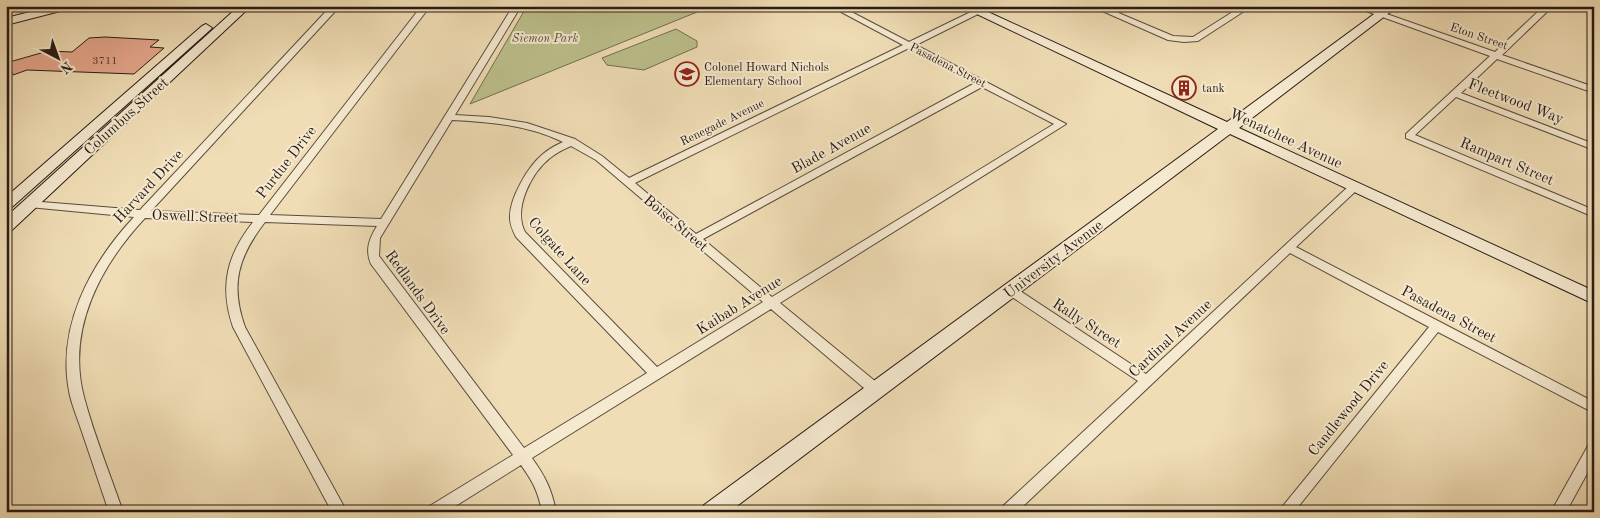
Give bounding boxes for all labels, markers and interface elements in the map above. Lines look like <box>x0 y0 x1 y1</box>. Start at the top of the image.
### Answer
street label: Eton Street <box>1448 21 1509 52</box>
north arrow <box>32 32 82 82</box>
park label: Siemon Park <box>512 33 578 45</box>
street label: Pasadena Street <box>907 41 988 90</box>
house number: 3711 <box>92 56 118 67</box>
text: N <box>57 58 75 76</box>
school or university icon: Colonel Howard Nichols Elementary School <box>674 61 700 87</box>
place label: Colonel Howard Nichols Elementary School <box>704 62 829 88</box>
building icon: tank <box>1171 75 1197 101</box>
street label: Columbus Street <box>82 76 172 159</box>
street label: Fleetwood Way <box>1466 77 1565 128</box>
place label: tank <box>1202 83 1225 95</box>
street label: Renegade Avenue <box>679 97 767 148</box>
street label: Wenatchee Avenue <box>1227 107 1344 172</box>
street label: Blade Avenue <box>789 121 874 177</box>
street label: Purdue Drive <box>254 124 320 202</box>
street label: Rampart Street <box>1457 136 1556 189</box>
street label: Harvard Drive <box>111 147 187 227</box>
street label: Boise Street <box>640 193 710 255</box>
street label: Oswell Street <box>151 208 239 227</box>
street label: Colgate Lane <box>525 215 593 289</box>
street label: University Avenue <box>1002 218 1106 302</box>
street label: Redlands Drive <box>381 248 452 338</box>
street label: Kaibab Avenue <box>695 274 785 338</box>
street label: Pasadena Street <box>1398 284 1498 347</box>
street label: Rally Street <box>1049 297 1123 352</box>
street label: Cardinal Avenue <box>1127 297 1215 381</box>
street label: Candlewood Drive <box>1306 358 1392 460</box>

